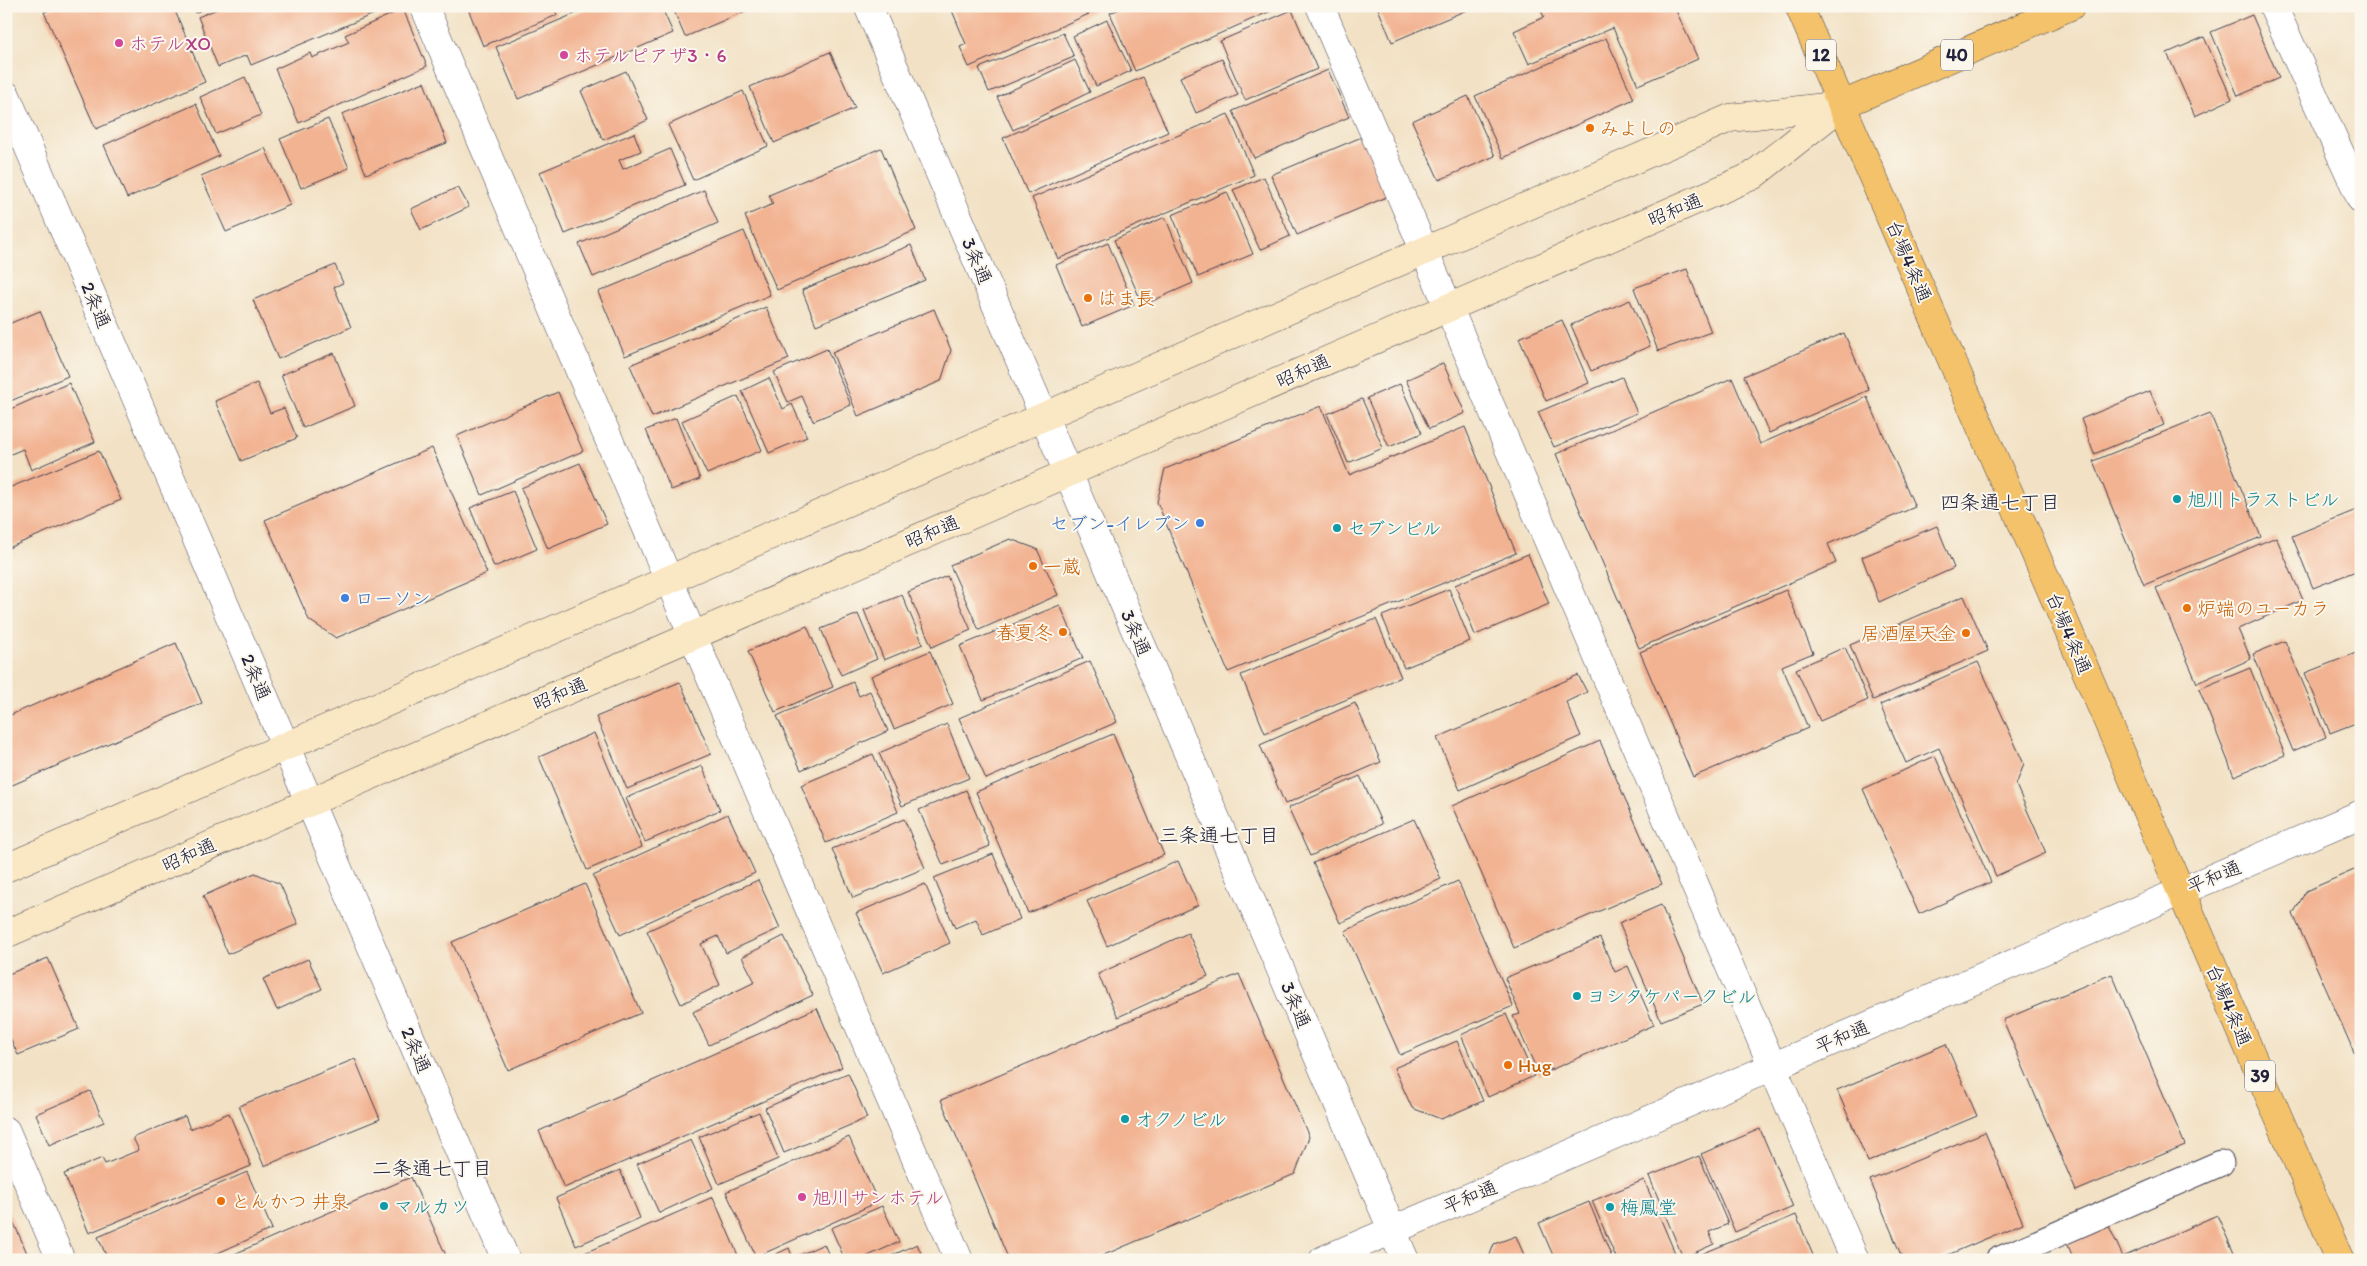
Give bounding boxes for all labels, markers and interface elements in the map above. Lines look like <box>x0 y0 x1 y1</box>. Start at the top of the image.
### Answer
place label: ホテルXO <box>129 32 211 55</box>
marker: ホテルXO <box>113 37 125 49</box>
road number: 12 <box>1806 40 1836 70</box>
road number: 40 <box>1941 40 1973 70</box>
place label: ホテルピアザ3・6 <box>574 44 727 67</box>
marker: ホテルピアザ3・6 <box>558 49 570 61</box>
place label: みよしの <box>1600 117 1676 140</box>
marker: みよしの <box>1584 122 1596 134</box>
street label: 昭和通 <box>1644 188 1706 232</box>
street label: 台場4条通 <box>1881 216 1937 306</box>
street label: 3条通 <box>957 234 997 288</box>
street label: 2条通 <box>76 278 116 332</box>
place label: はま長 <box>1098 287 1155 310</box>
marker: はま長 <box>1082 292 1094 304</box>
street label: 昭和通 <box>1272 349 1334 393</box>
place label: 旭川トラストビル <box>2187 488 2339 511</box>
district label: 四条通七丁目 <box>1940 490 2060 514</box>
marker: 旭川トラストビル <box>2171 493 2183 505</box>
street label: 昭和通 <box>901 510 963 554</box>
place label: セブン-イレブン <box>1049 512 1190 535</box>
marker: セブン-イレブン <box>1194 517 1206 529</box>
place label: セブンビル <box>1347 517 1442 540</box>
marker: セブンビル <box>1331 522 1343 534</box>
place label: 一蔵 <box>1043 555 1081 578</box>
marker: 一蔵 <box>1027 560 1039 572</box>
place label: ローソン <box>355 587 431 610</box>
street label: 台場4条通 <box>2041 588 2097 678</box>
marker: ローソン <box>339 592 351 604</box>
place label: 炉端のユーカラ <box>2197 597 2329 620</box>
marker: 炉端のユーカラ <box>2181 602 2193 614</box>
street label: 3条通 <box>1116 606 1156 660</box>
place label: 春夏冬 <box>996 621 1053 644</box>
place label: 居酒屋天金 <box>1861 622 1956 645</box>
marker: 春夏冬 <box>1057 626 1069 638</box>
marker: 居酒屋天金 <box>1960 627 1972 639</box>
street label: 2条通 <box>236 650 276 704</box>
street label: 昭和通 <box>529 672 591 716</box>
district label: 三条通七丁目 <box>1159 823 1279 847</box>
street label: 昭和通 <box>158 833 220 877</box>
street label: 平和通 <box>2183 855 2245 899</box>
street label: 台場4条通 <box>2201 960 2257 1050</box>
street label: 3条通 <box>1276 978 1316 1032</box>
place label: ヨシタケパークビル <box>1587 985 1756 1008</box>
marker: ヨシタケパークビル <box>1571 990 1583 1002</box>
street label: 平和通 <box>1811 1015 1873 1059</box>
street label: 2条通 <box>396 1023 436 1077</box>
place label: Hug <box>1518 1054 1552 1077</box>
marker: Hug <box>1502 1059 1514 1071</box>
road number: 39 <box>2245 1060 2275 1092</box>
place label: オクノビル <box>1135 1108 1227 1131</box>
marker: オクノビル <box>1119 1113 1131 1125</box>
district label: 二条通七丁目 <box>372 1156 492 1180</box>
street label: 平和通 <box>1439 1175 1501 1219</box>
place label: 旭川サンホテル <box>812 1186 944 1209</box>
place label: とんかつ 井泉 <box>231 1190 349 1213</box>
marker: 旭川サンホテル <box>796 1191 808 1203</box>
marker: とんかつ 井泉 <box>215 1195 227 1207</box>
place label: マルカツ <box>394 1195 470 1218</box>
place label: 梅鳳堂 <box>1620 1196 1677 1219</box>
marker: マルカツ <box>378 1200 390 1212</box>
marker: 梅鳳堂 <box>1604 1201 1616 1213</box>

